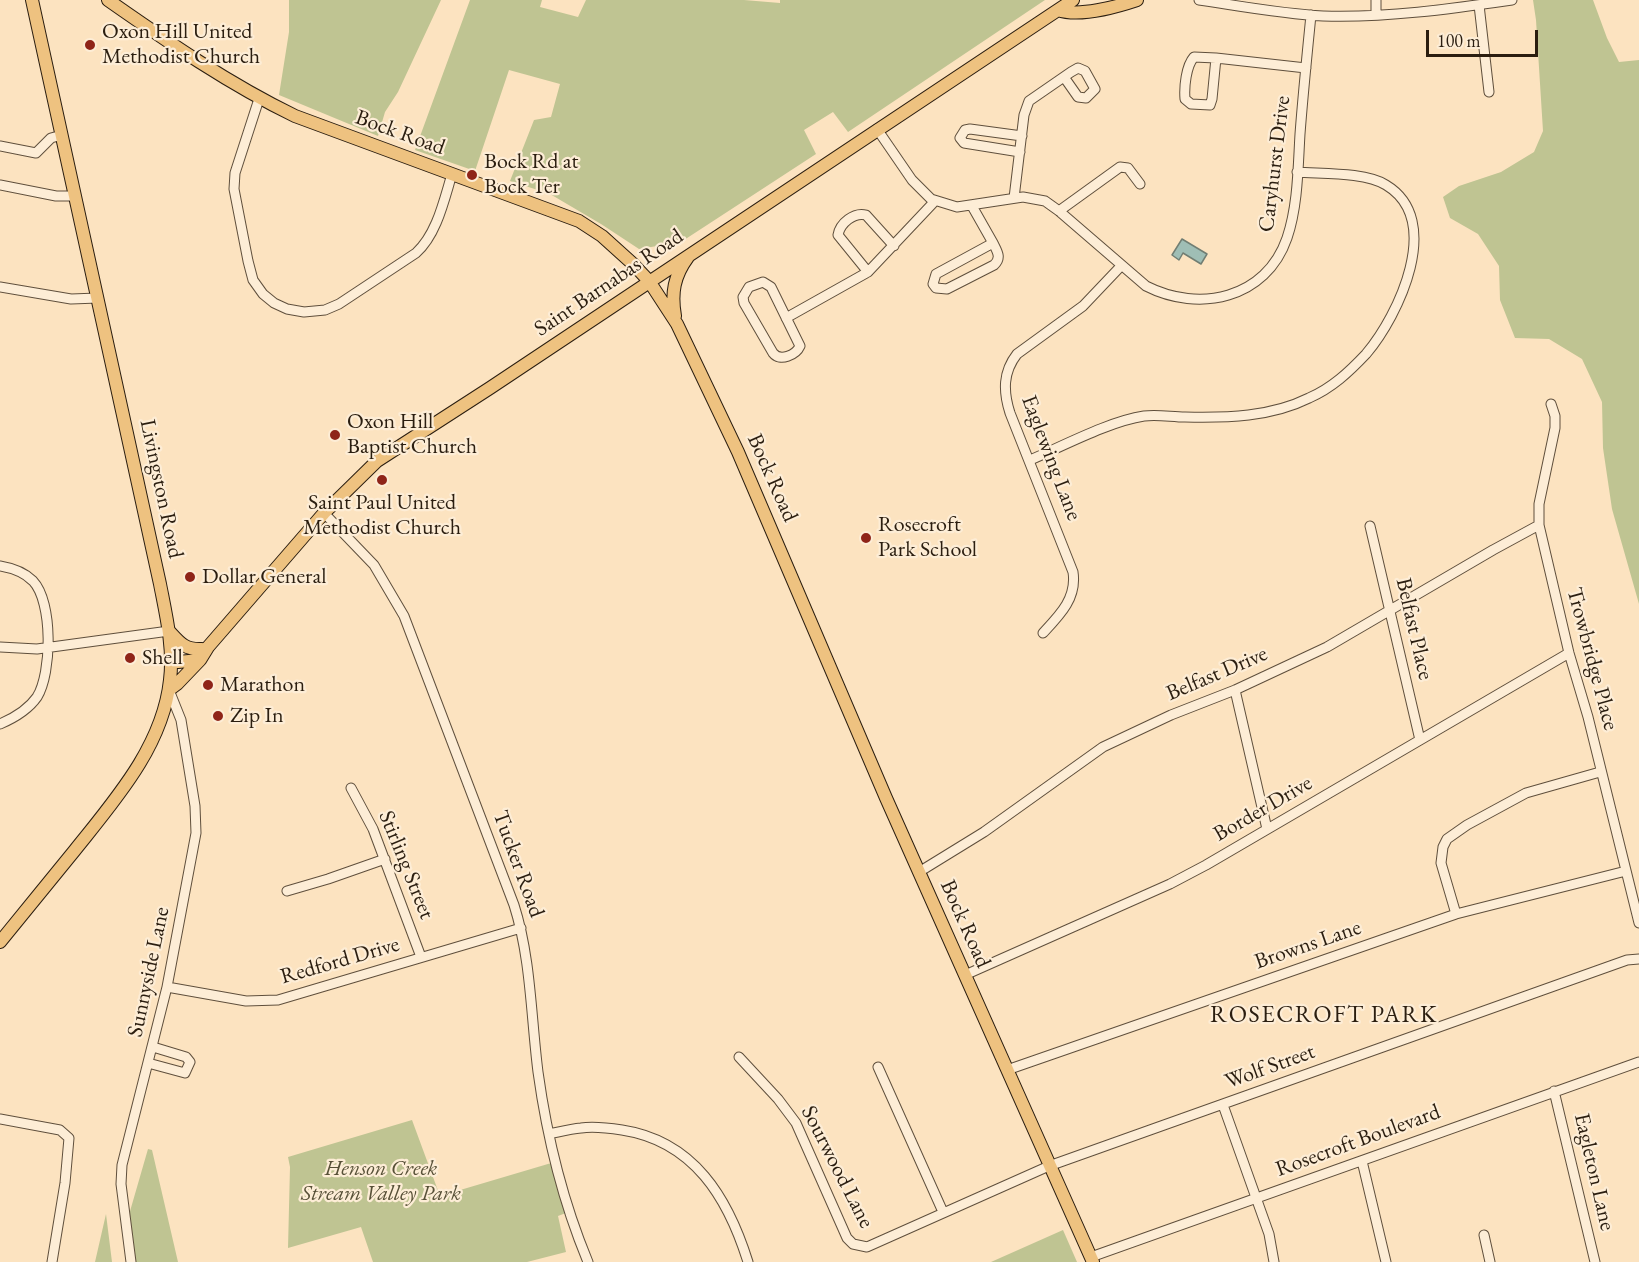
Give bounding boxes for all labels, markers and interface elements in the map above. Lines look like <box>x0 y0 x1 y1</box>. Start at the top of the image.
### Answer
scale bar <box>1429 18 1542 56</box>
place label: Oxon Hill United Methodist Church <box>102 19 260 70</box>
text: 100 m <box>1437 29 1481 52</box>
marker: Oxon Hill United Methodist Church <box>83 38 97 52</box>
street label: Caryhurst Drive <box>1254 94 1296 234</box>
street label: Bock Road <box>352 105 448 161</box>
place label: Bock Rd at Bock Ter <box>484 149 578 200</box>
marker: Bock Rd at Bock Ter <box>465 168 479 182</box>
street label: Saint Barnabas Road <box>530 223 688 343</box>
street label: Eaglewing Lane <box>1015 392 1087 524</box>
place label: Oxon Hill Baptist Church <box>347 409 477 460</box>
street label: Livingston Road <box>133 417 189 561</box>
marker: Oxon Hill Baptist Church <box>328 428 342 442</box>
street label: Bock Road <box>741 430 803 526</box>
marker: Saint Paul United Methodist Church <box>375 473 389 487</box>
place label: Saint Paul United Methodist Church <box>303 490 461 542</box>
place label: Rosecroft Park School <box>878 512 977 564</box>
marker: Rosecroft Park School <box>859 531 873 545</box>
place label: Dollar General <box>202 564 326 590</box>
marker: Dollar General <box>183 570 197 584</box>
street label: Belfast Place <box>1389 576 1439 682</box>
street label: Trowbridge Place <box>1560 585 1624 733</box>
street label: Belfast Drive <box>1162 641 1272 707</box>
place label: Shell <box>142 645 183 671</box>
marker: Shell <box>123 651 137 665</box>
place label: Marathon <box>220 672 305 698</box>
marker: Marathon <box>201 678 215 692</box>
place label: Zip In <box>230 703 284 729</box>
marker: Zip In <box>211 709 225 723</box>
street label: Border Drive <box>1209 770 1317 848</box>
street label: Stirling Street <box>372 807 440 923</box>
street label: Tucker Road <box>486 807 550 921</box>
street label: Bock Road <box>934 876 996 972</box>
street label: Sunnyside Lane <box>122 905 176 1039</box>
street label: Browns Lane <box>1251 914 1365 976</box>
street label: Redford Drive <box>278 931 402 991</box>
district label: ROSECROFT PARK <box>1210 1001 1438 1029</box>
street label: Wolf Street <box>1222 1039 1318 1095</box>
street label: Rosecroft Boulevard <box>1272 1099 1444 1183</box>
street label: Sourwood Lane <box>795 1101 879 1233</box>
street label: Eagleton Lane <box>1568 1111 1620 1233</box>
park label: Henson Creek Stream Valley Park <box>301 1156 461 1208</box>

